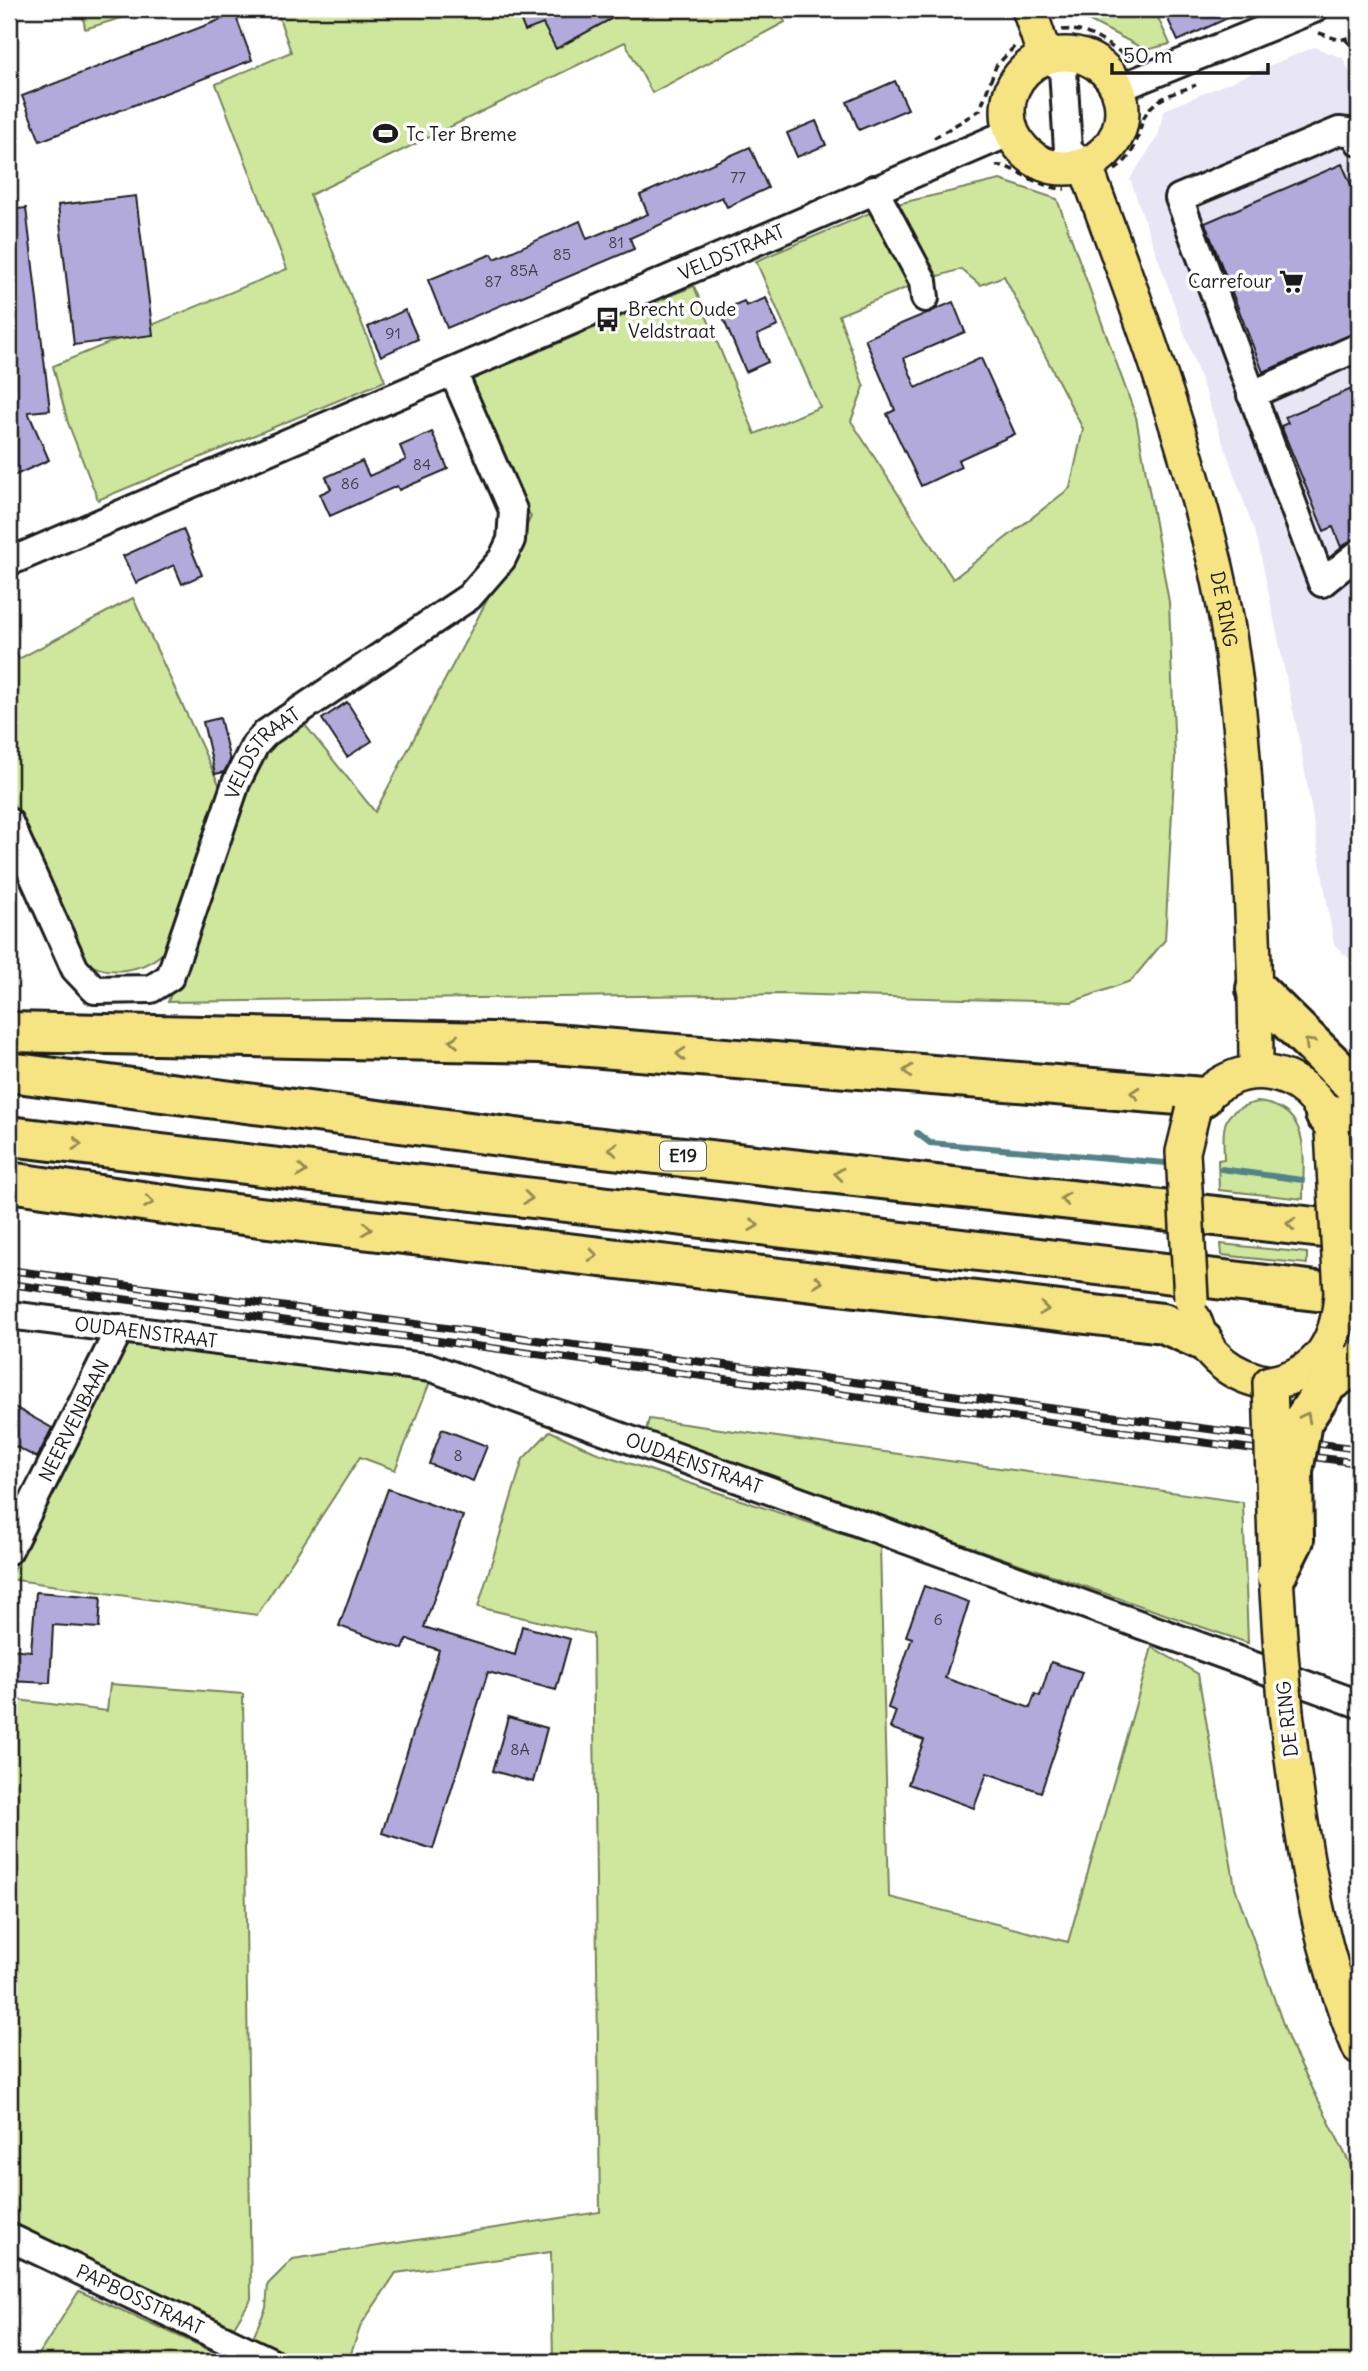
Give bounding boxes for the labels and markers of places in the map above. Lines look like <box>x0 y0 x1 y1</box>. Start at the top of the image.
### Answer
sports icon: Tc Ter Breme <box>372 120 400 148</box>
place label: Tc Ter Breme <box>406 122 517 146</box>
supermarket icon: Carrefour <box>1278 267 1306 295</box>
place label: Carrefour <box>1188 269 1272 293</box>
place label: Brecht Oude Veldstraat <box>628 297 736 343</box>
bus stop icon: Brecht Oude Veldstraat <box>594 306 622 334</box>

